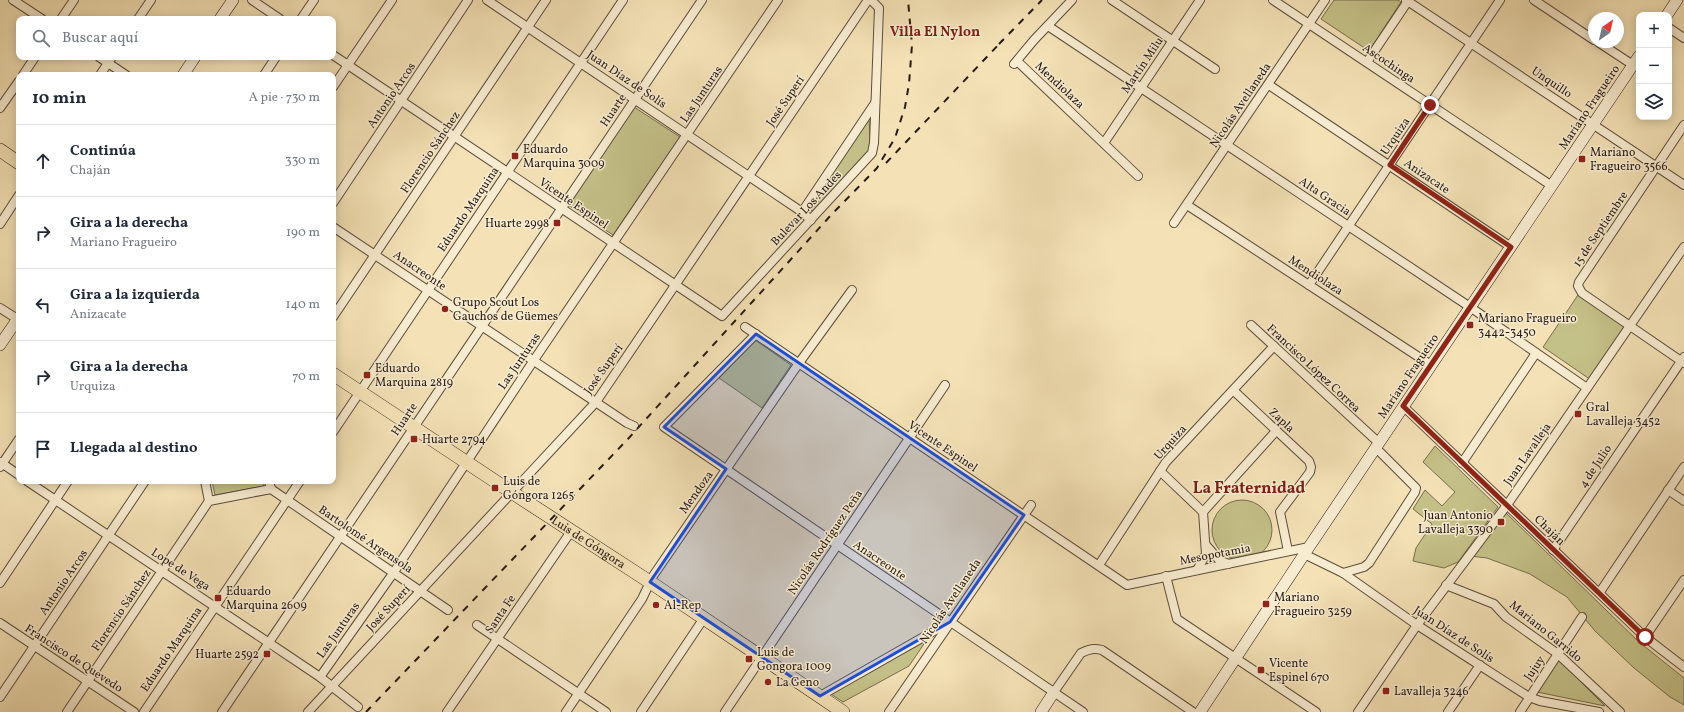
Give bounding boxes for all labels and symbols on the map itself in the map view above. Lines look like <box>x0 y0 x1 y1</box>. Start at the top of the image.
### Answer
north arrow <box>1588 12 1624 48</box>
district label: Villa El Nylon <box>890 23 980 42</box>
street label: Martín Milu <box>1118 34 1168 97</box>
street label: Ascochinga <box>1359 40 1418 87</box>
street label: Juan Díaz de Solís <box>583 47 670 112</box>
street label: Mendiolaza <box>1031 59 1087 113</box>
street label: Antonio Arcos <box>364 60 420 132</box>
street label: Nicolás Avellaneda <box>1206 60 1275 151</box>
street label: Mariano Fragueiro <box>1556 62 1624 153</box>
street label: Las Junturas <box>677 63 727 126</box>
street label: Unquillo <box>1528 63 1575 102</box>
street label: José Superí <box>763 73 809 130</box>
street label: Huarte <box>597 91 631 130</box>
route end <box>1421 96 1439 114</box>
street label: Florencio Sánchez <box>397 108 464 197</box>
street label: Urquiza <box>1377 115 1414 158</box>
place label: Eduardo Marquina 3009 <box>523 142 605 172</box>
place label: Mariano Fragueiro 3566 <box>1590 145 1667 175</box>
marker: Eduardo Marquina 3009 <box>510 151 520 161</box>
marker: Mariano Fragueiro 3566 <box>1577 154 1587 164</box>
street label: Anizacate <box>1400 156 1453 198</box>
street label: Eduardo Marquina <box>434 164 503 255</box>
street label: Bulevar Los Andes <box>768 168 846 250</box>
street label: Alta Gracia <box>1295 174 1354 220</box>
street label: Vicente Espinel <box>535 175 612 233</box>
street label: 15 de Septiembre <box>1570 188 1632 271</box>
place label: Huarte 2998 <box>485 216 549 232</box>
marker: Huarte 2998 <box>552 218 562 228</box>
street label: Anacreonte <box>390 247 449 295</box>
street label: Mendiolaza <box>1285 252 1346 299</box>
place label: Grupo Scout Los Gauchos de Güemes <box>453 295 558 325</box>
marker: Grupo Scout Los Gauchos de Güemes <box>440 304 450 314</box>
place label: Mariano Fragueiro 3442-3450 <box>1478 311 1577 341</box>
marker: Mariano Fragueiro 3442-3450 <box>1465 320 1475 330</box>
street label: Francisco López Correa <box>1263 321 1364 416</box>
street label: Las Junturas <box>495 330 545 393</box>
street label: Mariano Fragueiro <box>1375 331 1443 422</box>
street label: José Superí <box>581 341 627 398</box>
place label: Eduardo Marquina 2819 <box>375 361 453 391</box>
marker: Eduardo Marquina 2819 <box>362 370 372 380</box>
street label: Huarte <box>388 400 422 439</box>
place label: Gral Lavalleja 3452 <box>1586 400 1660 430</box>
street label: Zapla <box>1265 405 1298 437</box>
marker: Gral Lavalleja 3452 <box>1573 409 1583 419</box>
street label: Vicente Espinel <box>904 418 981 476</box>
street label: Juan Lavalleja <box>1500 420 1555 489</box>
street label: Urquiza <box>1151 422 1191 464</box>
place label: Huarte 2794 <box>422 432 486 448</box>
marker: Huarte 2794 <box>409 434 419 444</box>
street label: 4 de Julio <box>1576 442 1616 491</box>
street label: Mendoza <box>676 468 717 517</box>
place label: Luis de Góngora 1265 <box>503 474 574 504</box>
district label: La Fraternidad <box>1193 478 1305 500</box>
marker: Luis de Góngora 1265 <box>490 483 500 493</box>
street label: Nicolás Rodríguez Peña <box>785 487 867 598</box>
street label: Bartolomé Argensola <box>315 502 416 577</box>
place label: Juan Antonio Lavalleja 3390 <box>1418 508 1493 538</box>
street label: Chaján <box>1530 512 1568 550</box>
street label: Luis de Góngora <box>548 513 628 573</box>
marker: Juan Antonio Lavalleja 3390 <box>1496 517 1506 527</box>
street label: Anacreonte <box>850 537 909 585</box>
street label: Mesopotamia <box>1178 540 1252 570</box>
street label: Lope de Vega <box>148 545 213 595</box>
street label: Antonio Arcos <box>36 547 92 619</box>
street label: Nicolás Avellaneda <box>916 556 985 647</box>
street label: Florencio Sánchez <box>88 566 155 655</box>
street label: José Superí <box>363 582 415 635</box>
place label: Eduardo Marquina 2609 <box>226 584 307 614</box>
place label: Mariano Fragueiro 3259 <box>1274 590 1352 620</box>
street label: Santa Fe <box>482 592 520 637</box>
marker: Eduardo Marquina 2609 <box>213 593 223 603</box>
street label: Mariano Garrido <box>1506 597 1585 666</box>
place label: Al-Rep <box>664 598 701 614</box>
street label: Las Junturas <box>314 599 364 662</box>
marker: Mariano Fragueiro 3259 <box>1261 599 1271 609</box>
marker: Al-Rep <box>651 600 661 610</box>
street label: Juan Díaz de Solís <box>1410 603 1497 667</box>
street label: Eduardo Marquina <box>137 604 206 695</box>
street label: Francisco de Quevedo <box>21 621 126 697</box>
route start <box>1636 628 1654 646</box>
place label: Luis de Gongora 1009 <box>757 645 831 675</box>
place label: Huarte 2592 <box>195 647 259 663</box>
marker: Huarte 2592 <box>262 649 272 659</box>
street label: Jujuy <box>1521 652 1549 684</box>
marker: Luis de Gongora 1009 <box>744 654 754 664</box>
place label: Vicente Espinel 670 <box>1269 656 1329 686</box>
marker: Vicente Espinel 670 <box>1256 665 1266 675</box>
place label: La Geno <box>776 675 819 691</box>
marker: La Geno <box>763 677 773 687</box>
place label: Lavalleja 3246 <box>1394 684 1469 700</box>
marker: Lavalleja 3246 <box>1381 686 1391 696</box>

